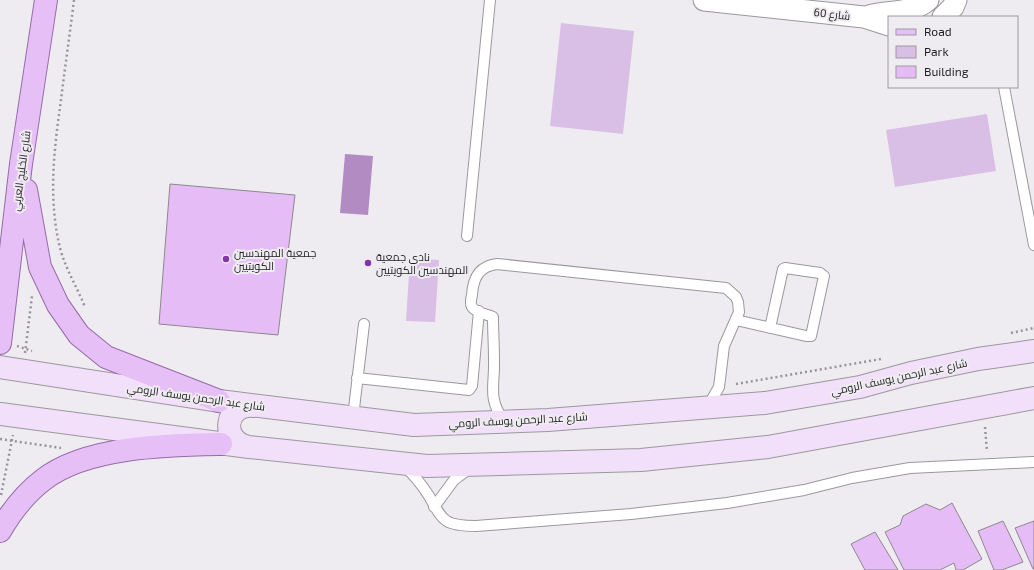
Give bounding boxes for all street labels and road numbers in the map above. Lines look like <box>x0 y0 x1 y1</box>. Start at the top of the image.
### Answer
street label: شارع 60 <box>813 5 851 24</box>
street label: شارع الخليج العربي <box>8 130 36 213</box>
street label: شارع عبد الرحمن يوسف الرومي <box>829 356 969 400</box>
street label: شارع عبد الرحمن يوسف الرومي <box>126 380 266 416</box>
street label: شارع عبد الرحمن يوسف الرومي <box>448 409 588 433</box>

